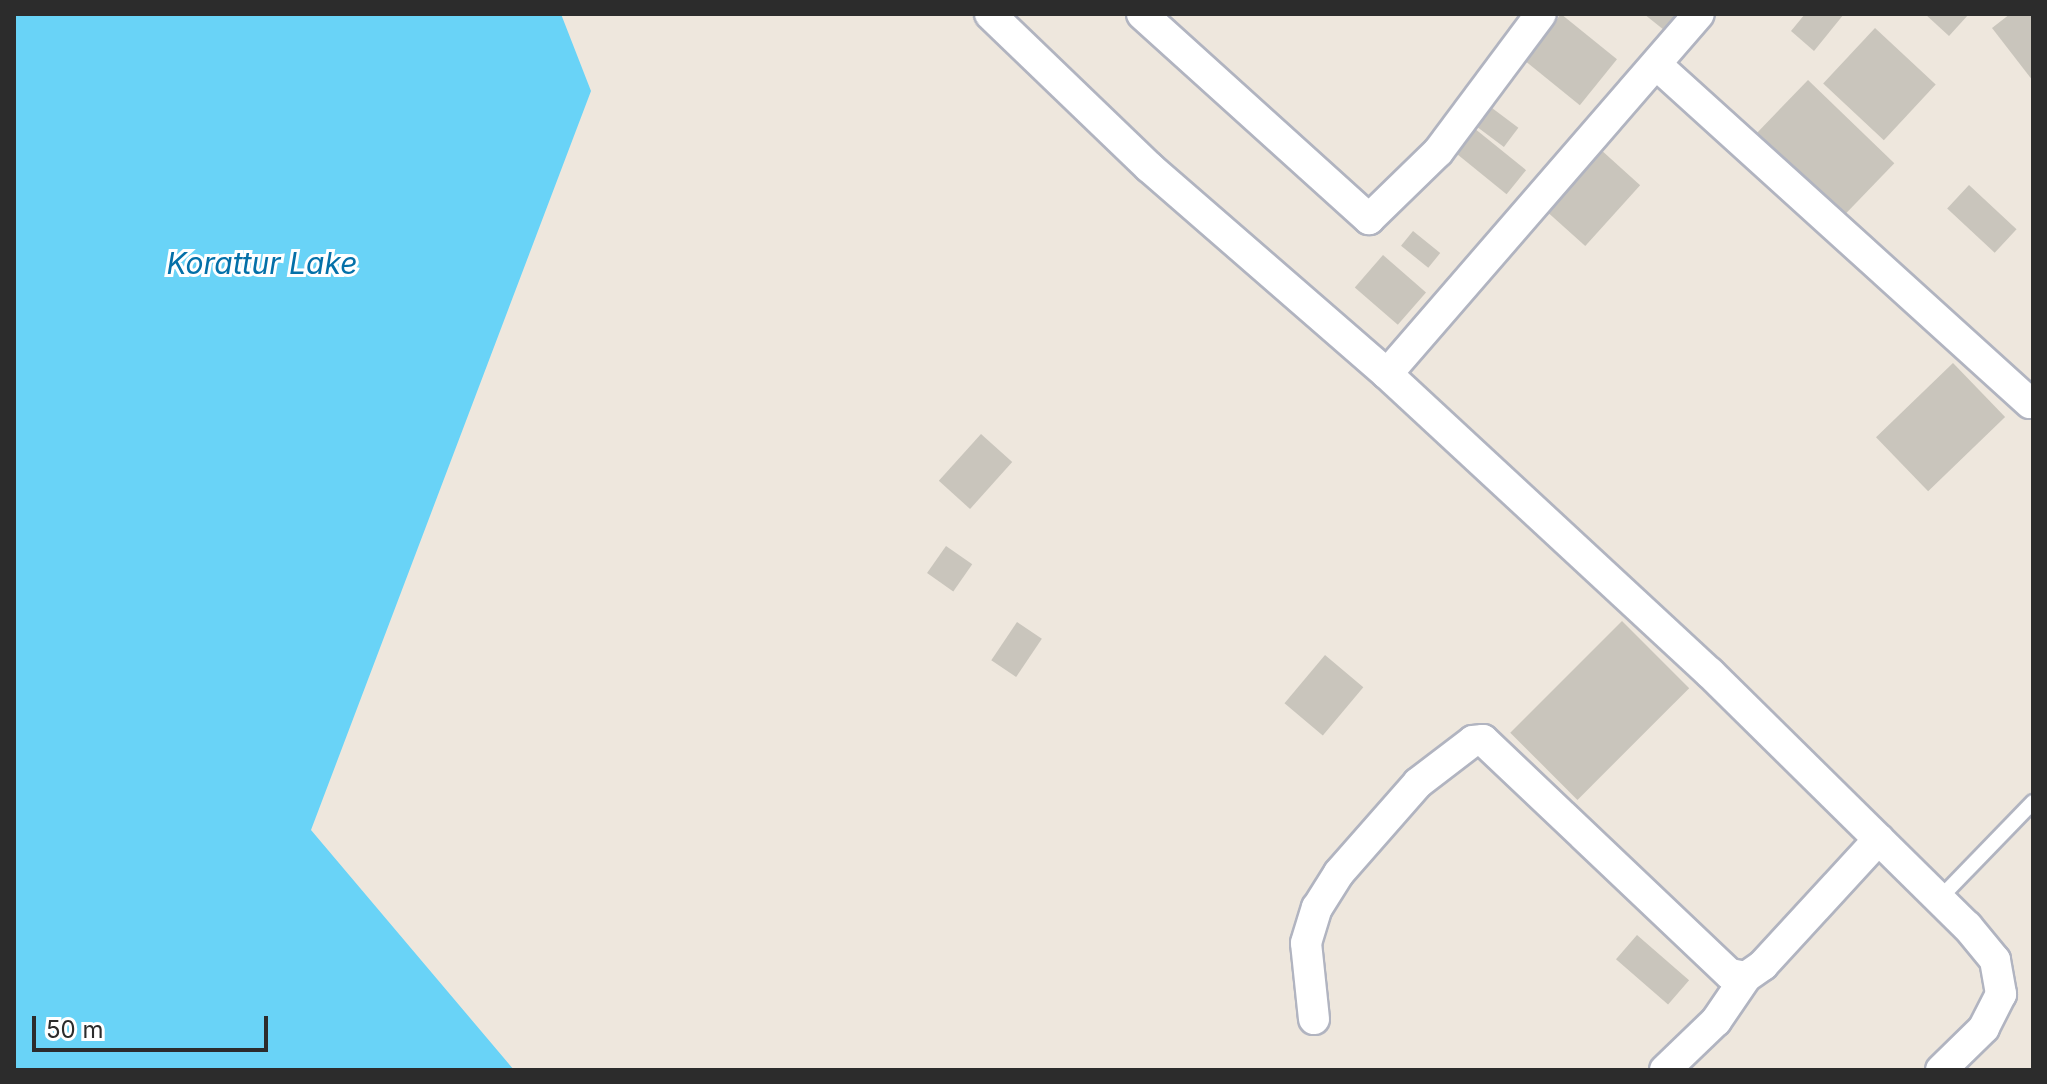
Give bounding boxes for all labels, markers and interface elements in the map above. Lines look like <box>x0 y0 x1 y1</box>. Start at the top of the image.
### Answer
water label: Korattur Lake <box>166 245 358 281</box>
scale bar <box>36 1000 272 1050</box>
text: 50 m <box>46 1015 104 1044</box>

